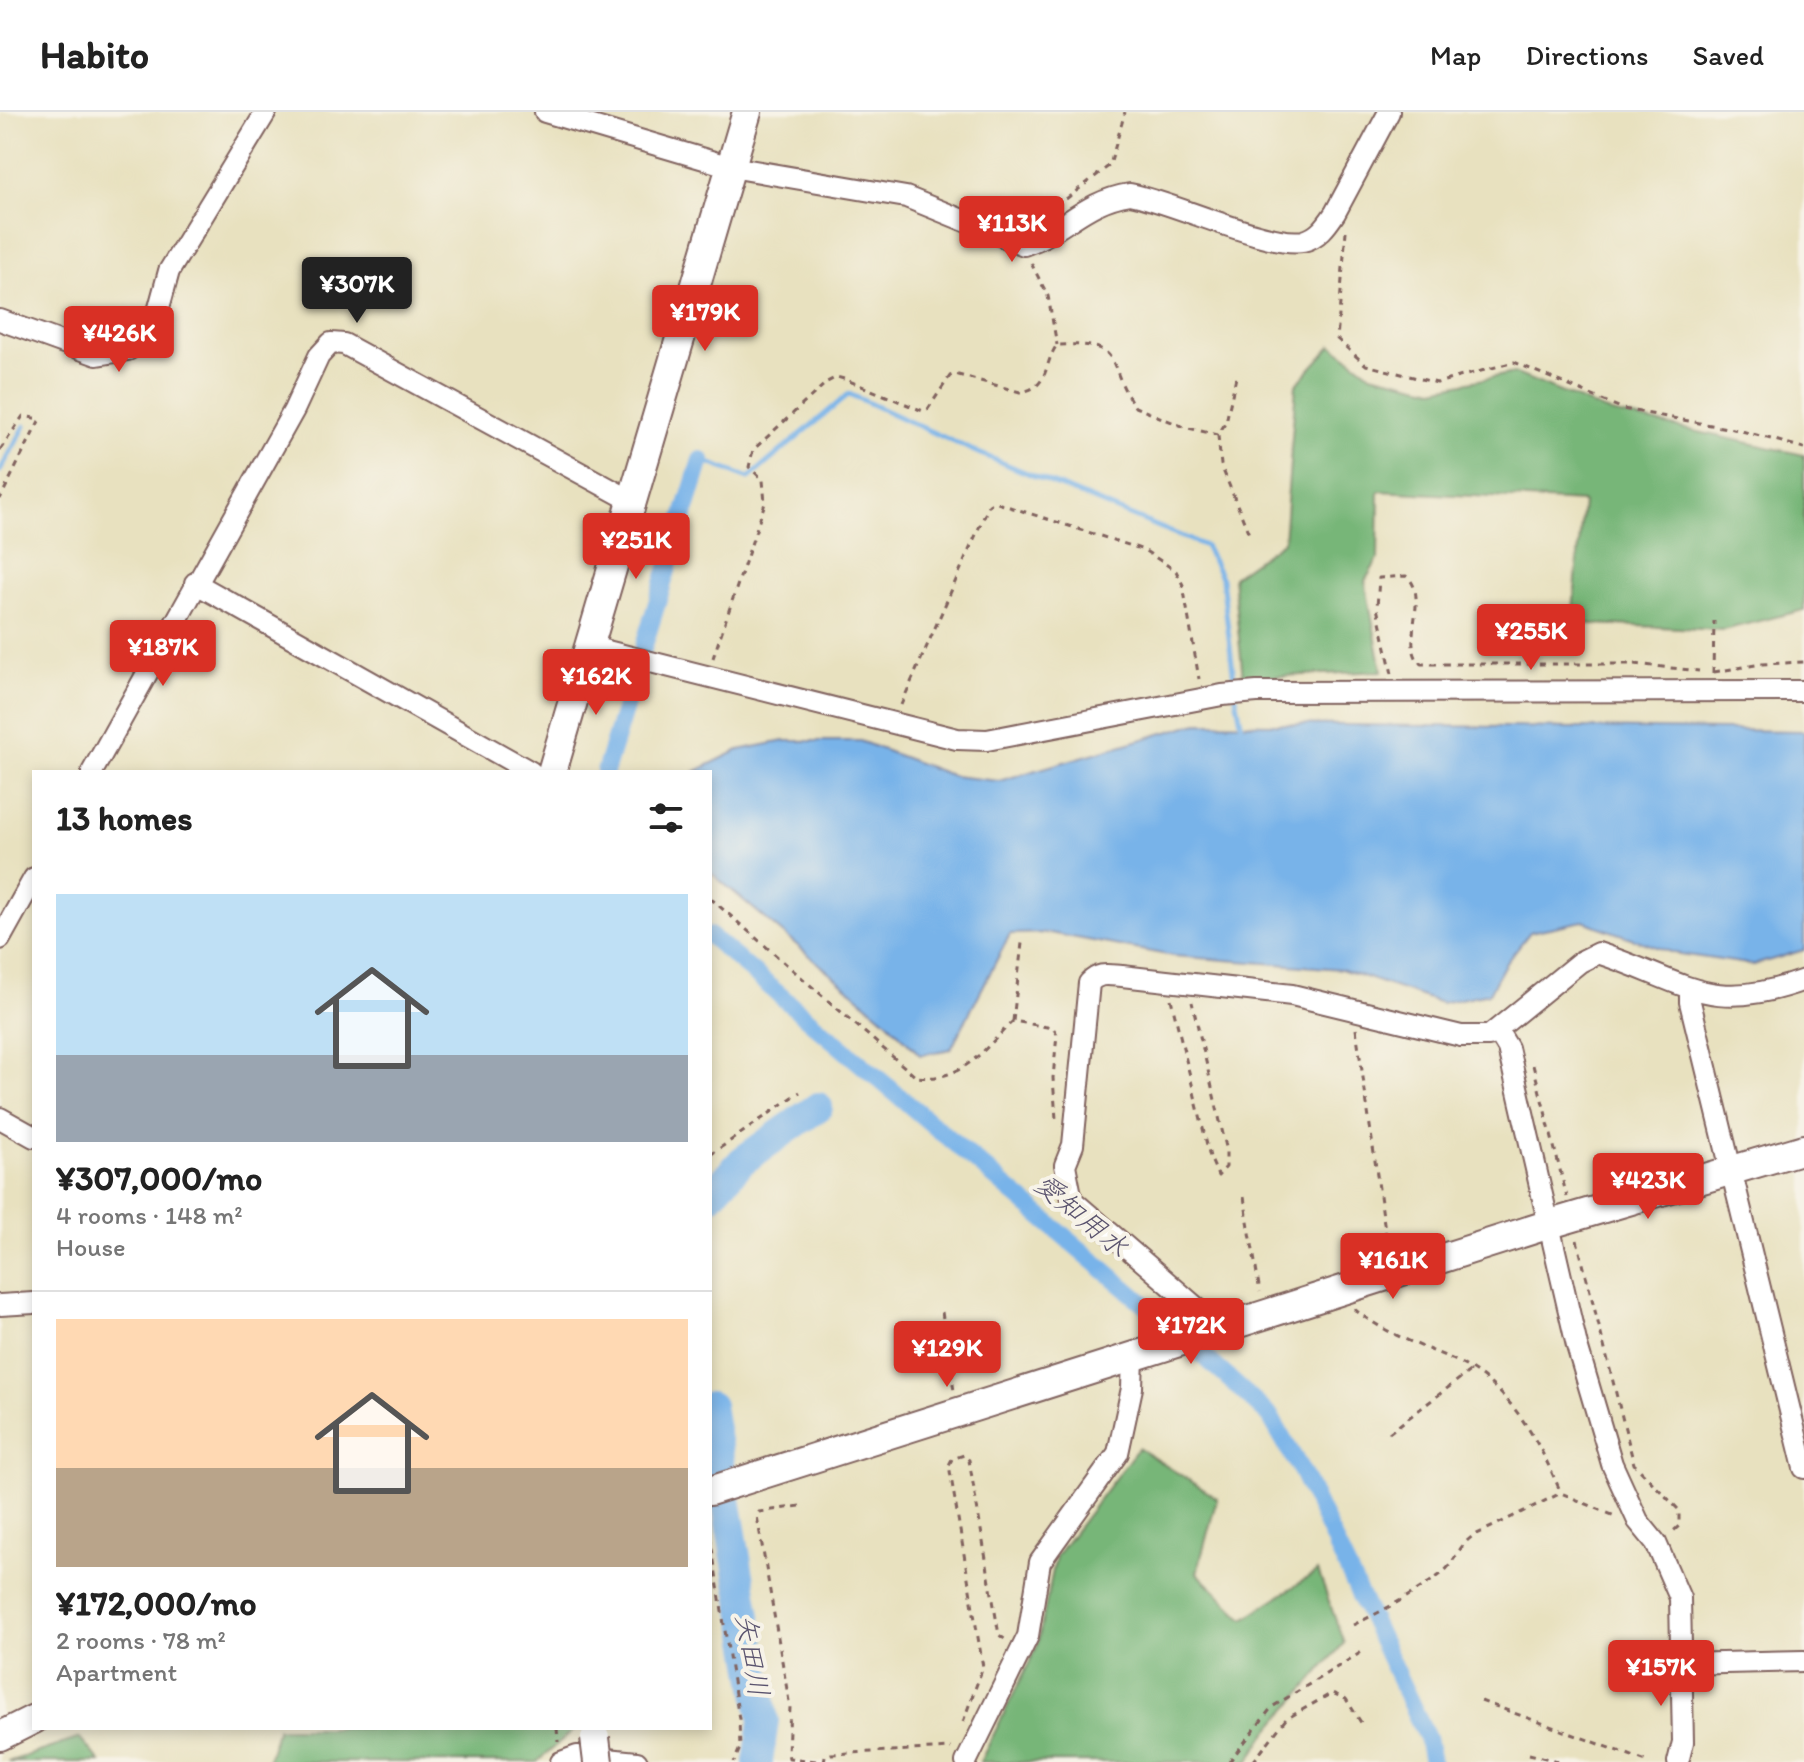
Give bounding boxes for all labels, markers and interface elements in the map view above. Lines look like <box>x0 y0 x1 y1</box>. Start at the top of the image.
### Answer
text: Habito <box>40 32 149 78</box>
text: Map <box>1430 38 1481 72</box>
text: Directions <box>1525 38 1649 72</box>
text: Saved <box>1693 38 1764 72</box>
pin: ¥113K <box>956 196 1068 264</box>
text: ¥113K <box>977 206 1047 238</box>
pin: ¥307K <box>301 257 413 325</box>
text: ¥307K <box>320 267 394 299</box>
pin: ¥179K <box>649 285 761 353</box>
text: ¥179K <box>670 295 740 327</box>
pin: ¥426K <box>63 306 175 374</box>
text: ¥426K <box>82 316 156 348</box>
pin: ¥251K <box>580 513 692 581</box>
text: ¥251K <box>601 523 671 555</box>
pin: ¥255K <box>1475 604 1587 672</box>
text: ¥255K <box>1495 614 1567 646</box>
pin: ¥187K <box>107 620 219 688</box>
text: ¥187K <box>128 630 198 662</box>
pin: ¥162K <box>540 649 652 717</box>
text: ¥162K <box>561 659 631 691</box>
icon: filters <box>644 796 688 840</box>
text: 13 homes <box>56 798 192 839</box>
icon: home <box>300 946 444 1090</box>
pin: ¥423K <box>1592 1153 1704 1221</box>
text: ¥307,000/mo <box>56 1158 262 1199</box>
text: ¥423K <box>1611 1163 1685 1195</box>
water label: 愛知用水 <box>1028 1166 1136 1264</box>
text: 4 rooms · 148 m² <box>56 1199 243 1231</box>
text: House <box>56 1231 126 1263</box>
pin: ¥161K <box>1337 1233 1449 1301</box>
text: ¥161K <box>1358 1243 1428 1275</box>
pin: ¥172K <box>1135 1298 1247 1366</box>
text: ¥172K <box>1156 1308 1226 1340</box>
pin: ¥129K <box>891 1321 1003 1389</box>
text: ¥129K <box>912 1331 982 1363</box>
icon: home <box>300 1371 444 1515</box>
text: ¥172,000/mo <box>56 1583 257 1624</box>
water label: 矢田川 <box>729 1611 777 1699</box>
text: 2 rooms · 78 m² <box>56 1624 226 1656</box>
pin: ¥157K <box>1605 1640 1717 1708</box>
text: ¥157K <box>1626 1650 1696 1682</box>
text: Apartment <box>56 1656 177 1688</box>

